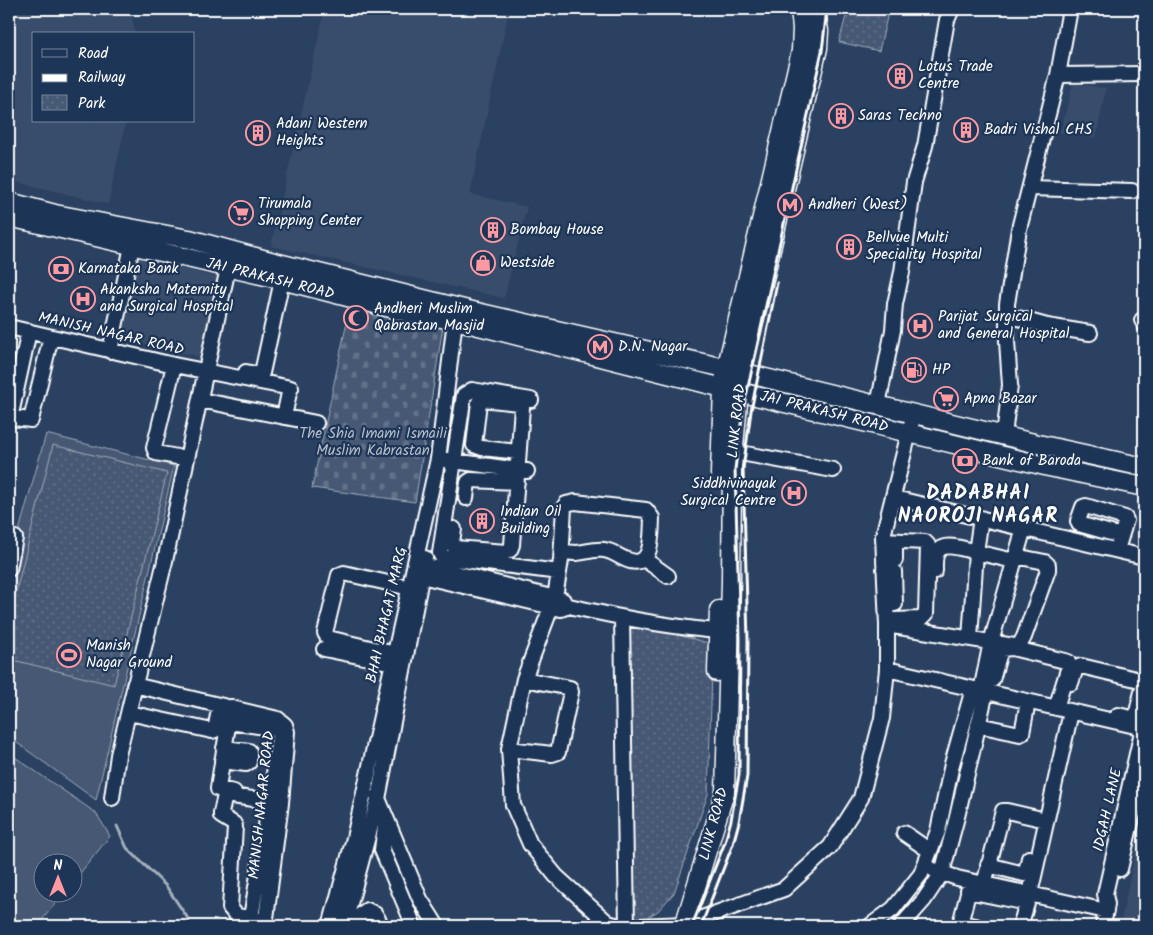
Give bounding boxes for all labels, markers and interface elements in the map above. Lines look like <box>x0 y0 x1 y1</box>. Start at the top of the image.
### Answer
legend <box>32 32 195 122</box>
text: Road <box>78 42 109 66</box>
place label: Lotus Trade Centre <box>918 55 993 96</box>
building icon: Lotus Trade Centre <box>887 63 913 89</box>
text: Railway <box>78 66 126 90</box>
text: Park <box>78 92 106 116</box>
building icon: Saras Techno <box>828 103 854 129</box>
place label: Saras Techno <box>858 104 942 128</box>
place label: Adani Western Heights <box>276 112 368 153</box>
building icon: Badri Vishal CHS <box>953 117 979 143</box>
place label: Badri Vishal CHS <box>984 118 1092 142</box>
building icon: Adani Western Heights <box>245 120 271 146</box>
place label: Tirumala Shopping Center <box>258 192 362 233</box>
metro station icon: Andheri (West) <box>777 192 803 218</box>
place label: Andheri (West) <box>808 193 907 217</box>
supermarket icon: Tirumala Shopping Center <box>228 200 254 226</box>
building icon: Bombay House <box>480 217 506 243</box>
place label: Bombay House <box>510 218 604 242</box>
place label: Bellvue Multi Speciality Hospital <box>866 226 982 267</box>
building icon: Bellvue Multi Speciality Hospital <box>836 234 862 260</box>
shop icon: Westside <box>470 250 496 276</box>
street label: JAI PRAKASH ROAD <box>203 251 337 307</box>
place label: Westside <box>500 251 555 275</box>
bank icon: Karnataka Bank <box>48 256 74 282</box>
place label: Karnataka Bank <box>78 257 179 281</box>
place label: Akanksha Maternity and Surgical Hospital <box>100 278 234 319</box>
hospital icon: Akanksha Maternity and Surgical Hospital <box>70 286 96 312</box>
place label: Andheri Muslim Qabrastan Masjid <box>374 297 484 338</box>
mosque icon: Andheri Muslim Qabrastan Masjid <box>343 305 369 331</box>
place label: Parijat Surgical and General Hospital <box>938 305 1070 346</box>
street label: MANISH NAGAR ROAD <box>36 306 187 363</box>
hospital icon: Parijat Surgical and General Hospital <box>907 313 933 339</box>
metro station icon: D.N. Nagar <box>587 334 613 360</box>
place label: D.N. Nagar <box>618 335 688 359</box>
fuel station icon: HP <box>901 357 927 383</box>
place label: HP <box>932 358 951 382</box>
street label: LINK ROAD <box>721 382 753 459</box>
street label: JAI PRAKASH ROAD <box>757 384 891 440</box>
supermarket icon: Apna Bazar <box>933 386 959 412</box>
place label: Apna Bazar <box>964 387 1038 411</box>
park label: The Shia Imami Ismaili Muslim Kabrastan <box>299 422 448 463</box>
bank icon: Bank of Baroda <box>952 448 978 474</box>
place label: Bank of Baroda <box>982 449 1081 473</box>
place label: Siddhivinayak Surgical Centre <box>681 472 777 513</box>
district label: DADABHAI NAOROJI NAGAR <box>898 478 1058 533</box>
hospital icon: Siddhivinayak Surgical Centre <box>781 480 807 506</box>
place label: Indian Oil Building <box>500 500 562 541</box>
building icon: Indian Oil Building <box>469 508 495 534</box>
street label: BHAI BHAGAT MARG <box>360 544 414 686</box>
place label: Manish Nagar Ground <box>86 634 172 675</box>
sports icon: Manish Nagar Ground <box>56 642 82 668</box>
street label: MANISH NAGAR ROAD <box>242 729 282 880</box>
street label: IDGAH LANE <box>1087 765 1130 854</box>
street label: LINK ROAD <box>693 785 735 863</box>
north arrow <box>32 852 82 902</box>
text: N <box>54 855 63 877</box>

